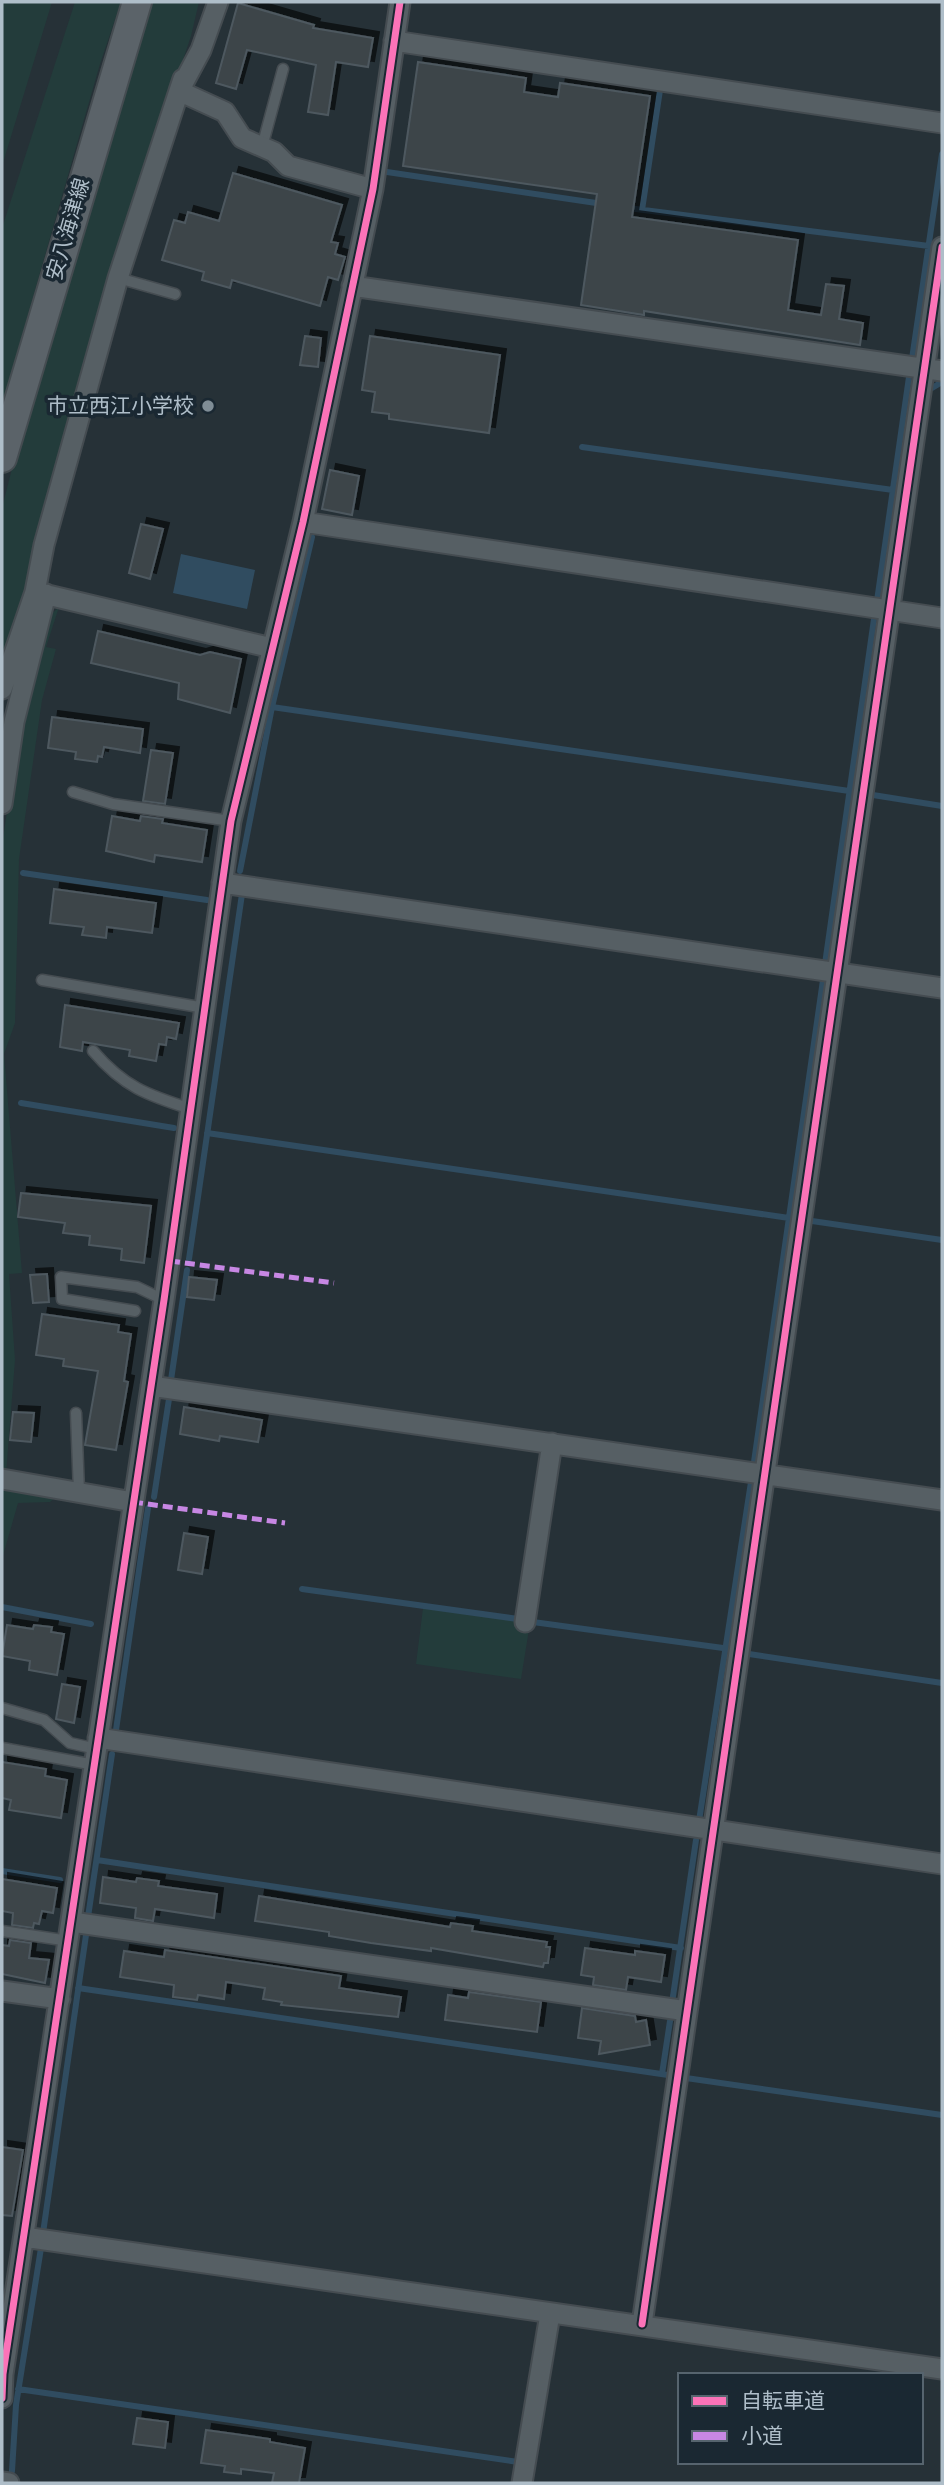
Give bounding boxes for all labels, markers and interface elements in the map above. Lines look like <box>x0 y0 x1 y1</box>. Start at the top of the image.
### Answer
street label: 安八海津線 <box>42 175 94 283</box>
place label: 市立西江小学校 <box>47 394 194 418</box>
marker: 市立西江小学校 <box>200 398 216 414</box>
legend <box>678 2373 923 2464</box>
text: 自転車道 <box>741 2389 825 2413</box>
text: 小道 <box>741 2424 783 2448</box>

